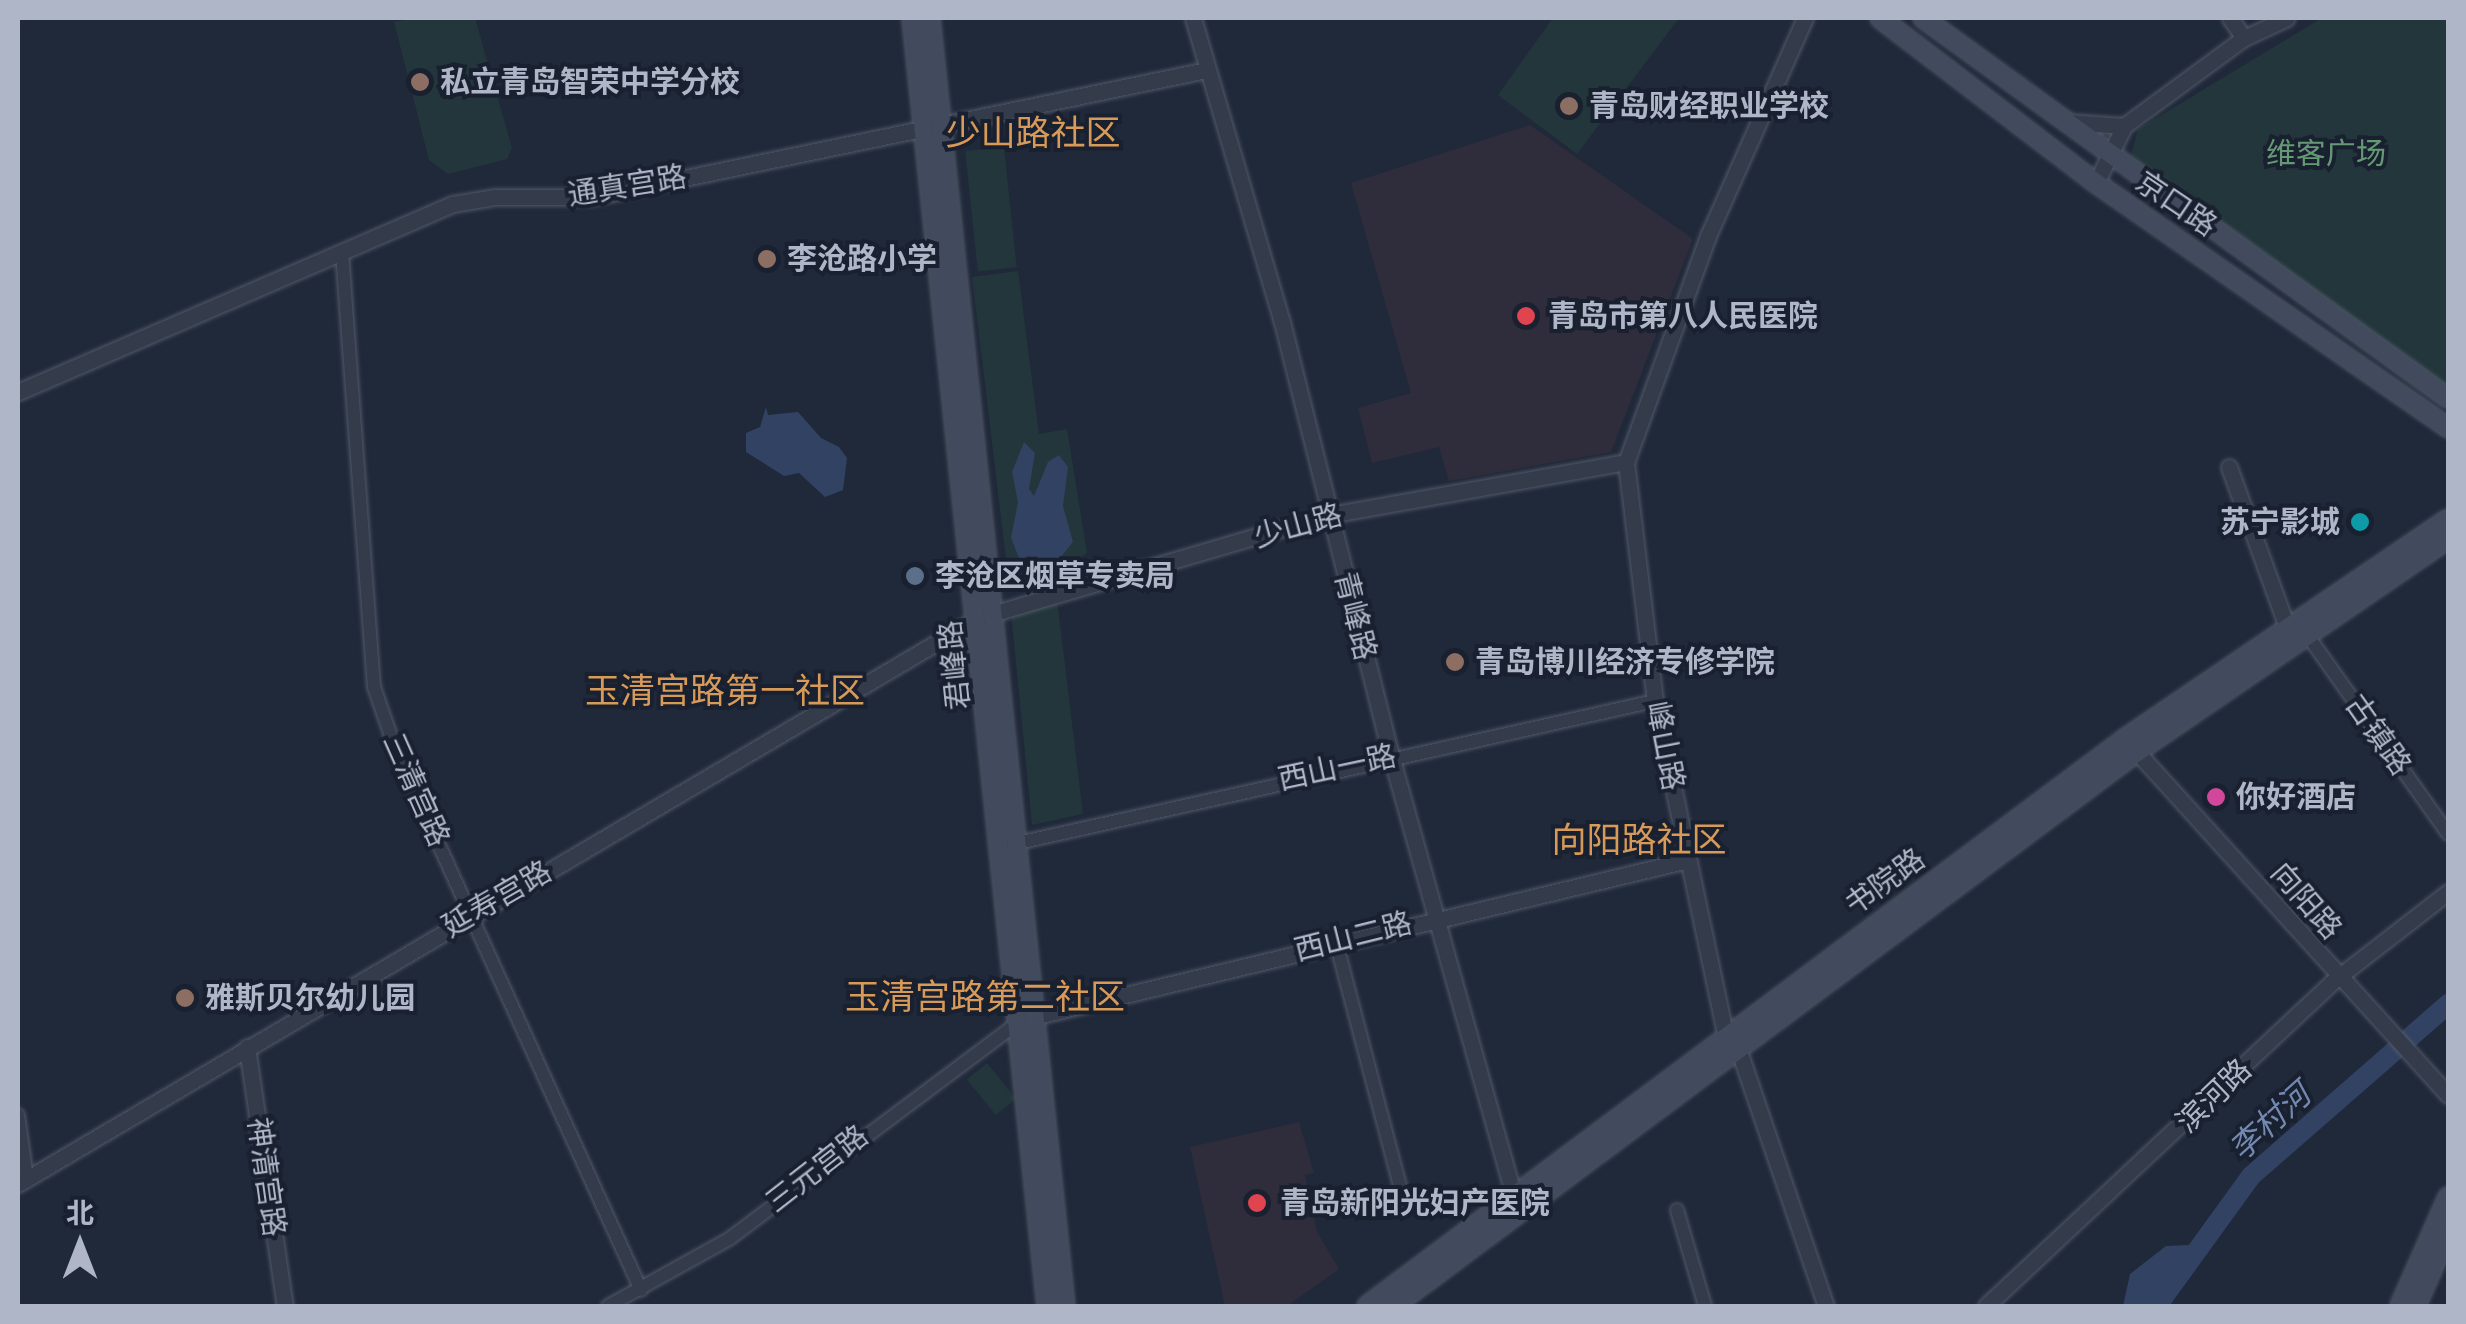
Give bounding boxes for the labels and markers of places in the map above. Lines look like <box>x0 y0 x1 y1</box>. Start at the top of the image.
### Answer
place label: 私立青岛智荣中学分校 <box>440 64 740 100</box>
marker: 私立青岛智荣中学分校 <box>409 71 431 93</box>
place label: 青岛财经职业学校 <box>1589 88 1829 124</box>
marker: 青岛财经职业学校 <box>1558 95 1580 117</box>
place label: 李沧路小学 <box>787 241 937 277</box>
marker: 李沧路小学 <box>756 248 778 270</box>
place label: 青岛市第八人民医院 <box>1548 298 1818 334</box>
marker: 青岛市第八人民医院 <box>1513 303 1539 329</box>
place label: 苏宁影城 <box>2220 504 2340 540</box>
marker: 苏宁影城 <box>2349 511 2371 533</box>
place label: 李沧区烟草专卖局 <box>935 558 1175 594</box>
marker: 李沧区烟草专卖局 <box>904 565 926 587</box>
place label: 青岛博川经济专修学院 <box>1475 644 1775 680</box>
marker: 青岛博川经济专修学院 <box>1444 651 1466 673</box>
place label: 你好酒店 <box>2236 779 2356 815</box>
marker: 你好酒店 <box>2205 786 2227 808</box>
place label: 雅斯贝尔幼儿园 <box>205 980 415 1016</box>
marker: 雅斯贝尔幼儿园 <box>174 987 196 1009</box>
place label: 青岛新阳光妇产医院 <box>1280 1185 1550 1221</box>
marker: 青岛新阳光妇产医院 <box>1244 1190 1270 1216</box>

